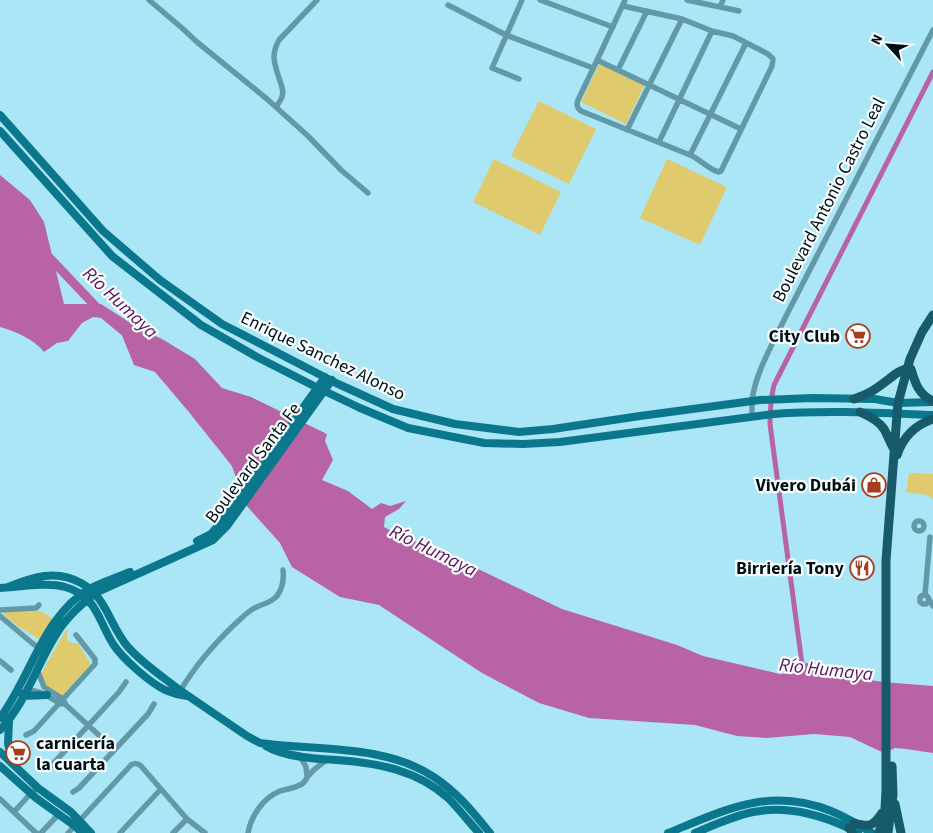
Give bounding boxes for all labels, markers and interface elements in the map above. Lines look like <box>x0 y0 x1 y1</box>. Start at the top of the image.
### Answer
north arrow <box>863 20 913 70</box>
text: N <box>866 31 888 48</box>
street label: Boulevard Antonio Castro Leal <box>766 94 892 306</box>
water label: Río Humaya <box>76 261 164 345</box>
street label: Enrique Sanchez Alonso <box>236 305 410 407</box>
supermarket icon: City Club <box>845 323 871 349</box>
place label: City Club <box>769 324 840 349</box>
street label: Boulevard Santa Fe <box>199 398 307 528</box>
shop icon: Vivero Dubái <box>861 472 887 498</box>
place label: Vivero Dubái <box>755 473 856 498</box>
water label: Río Humaya <box>385 518 481 584</box>
restaurant icon: Birriería Tony <box>849 555 875 581</box>
place label: Birriería Tony <box>736 556 845 581</box>
water label: Río Humaya <box>778 652 874 688</box>
place label: carnicería la cuarta <box>36 731 115 777</box>
supermarket icon: carnicería la cuarta <box>5 740 31 766</box>

